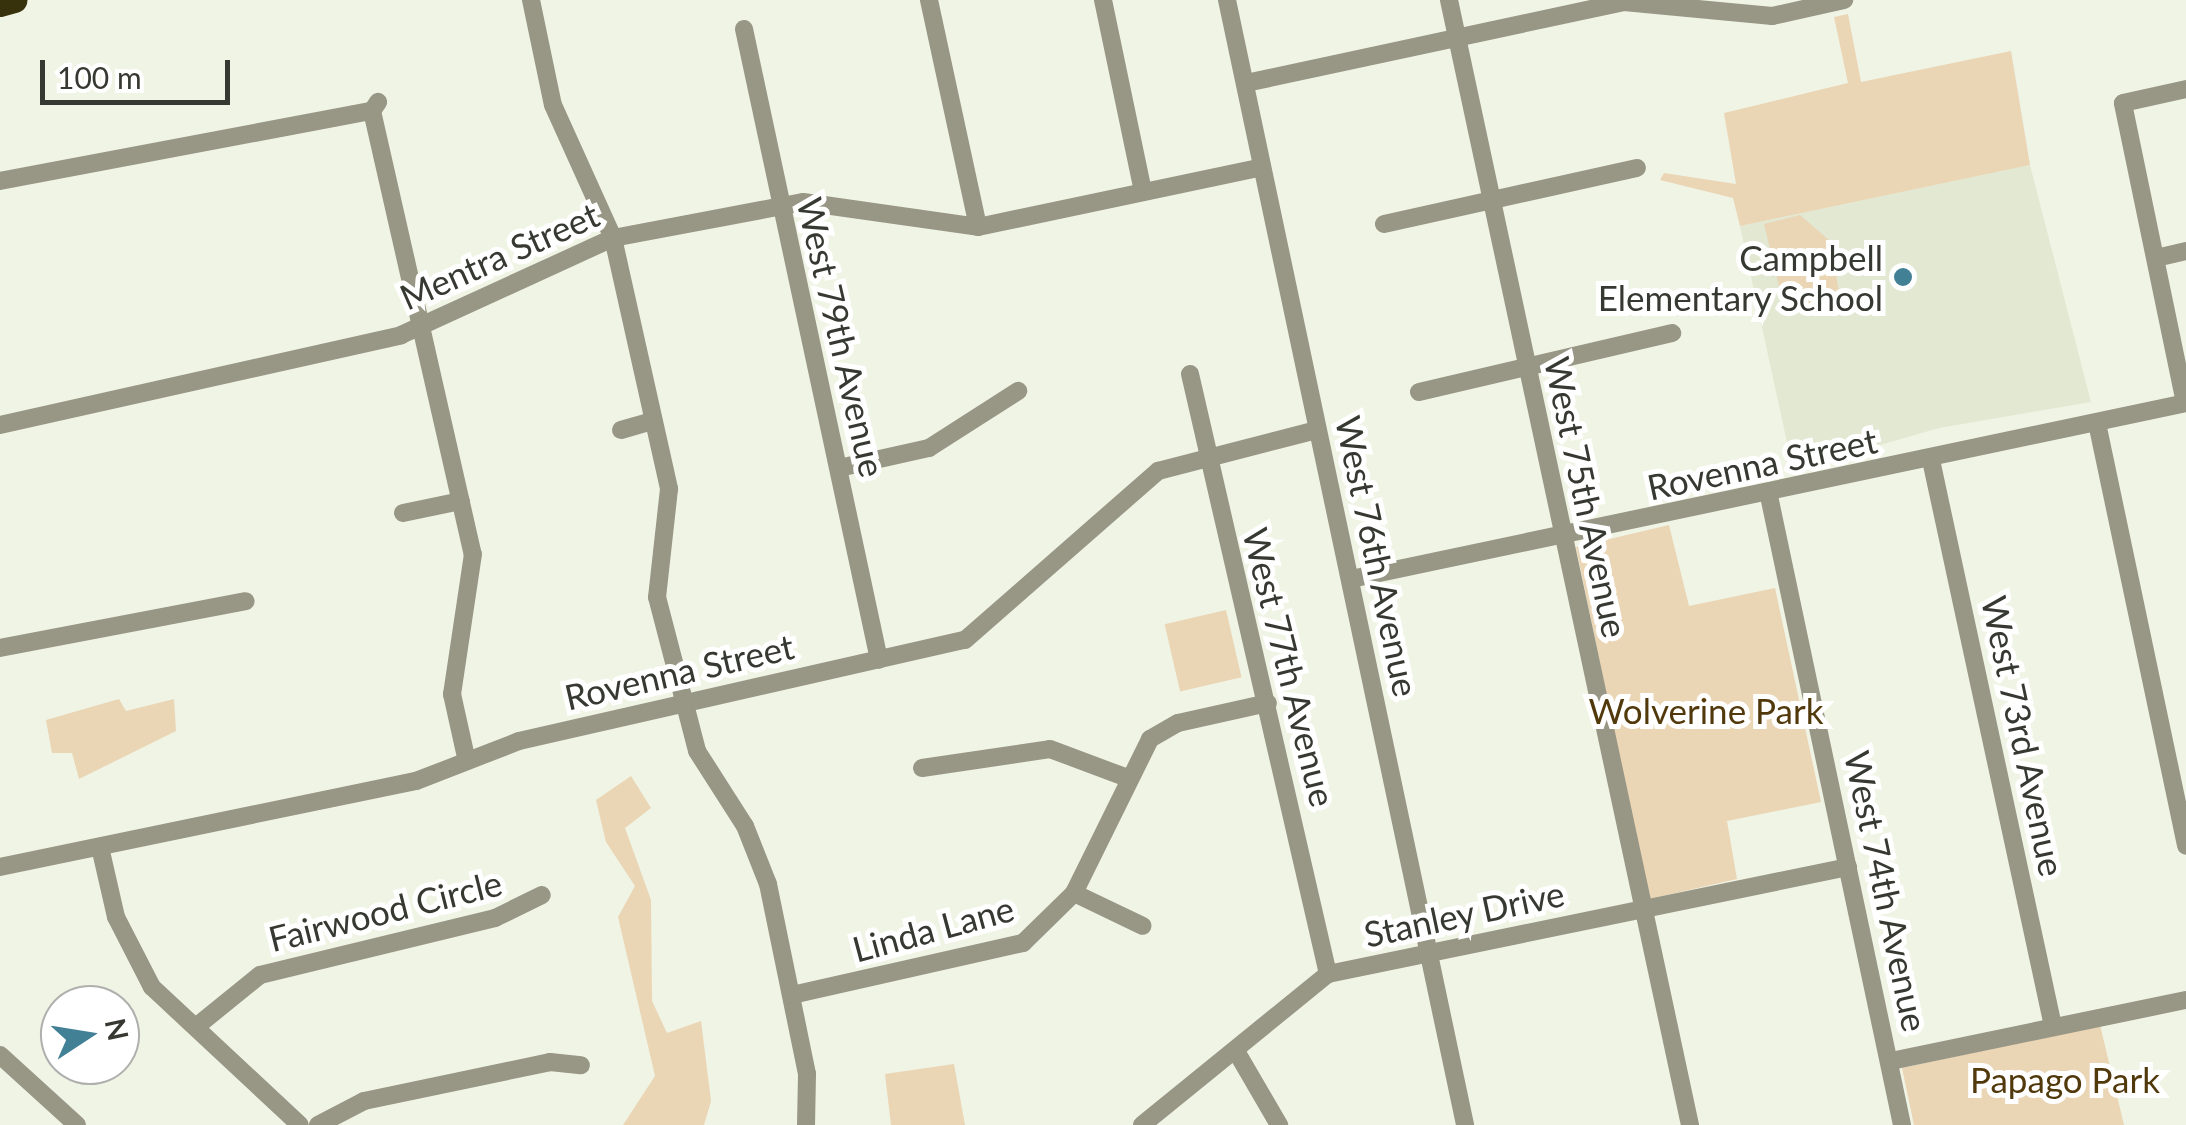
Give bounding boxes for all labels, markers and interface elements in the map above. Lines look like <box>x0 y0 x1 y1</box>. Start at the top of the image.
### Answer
scale bar <box>45 40 235 102</box>
text: 100 m <box>57 59 142 95</box>
street label: Mentra Street <box>393 192 605 318</box>
street label: West 79th Avenue <box>789 192 895 482</box>
place label: Campbell Elementary School <box>1597 236 1883 318</box>
marker: Campbell Elementary School <box>1892 266 1914 288</box>
street label: West 75th Avenue <box>1537 352 1637 642</box>
street label: West 76th Avenue <box>1328 411 1428 701</box>
street label: Rovenna Street <box>1643 418 1881 508</box>
street label: West 77th Avenue <box>1235 523 1345 811</box>
street label: West 73rd Avenue <box>1974 592 2074 880</box>
street label: Rovenna Street <box>560 624 798 718</box>
park label: Wolverine Park <box>1589 689 1823 731</box>
street label: West 74th Avenue <box>1837 746 1937 1036</box>
street label: Fairwood Circle <box>264 861 506 959</box>
street label: Stanley Drive <box>1360 871 1568 955</box>
street label: Linda Lane <box>848 886 1018 970</box>
north arrow <box>40 985 140 1085</box>
text: N <box>99 1015 136 1043</box>
park label: Papago Park <box>1970 1058 2160 1100</box>

